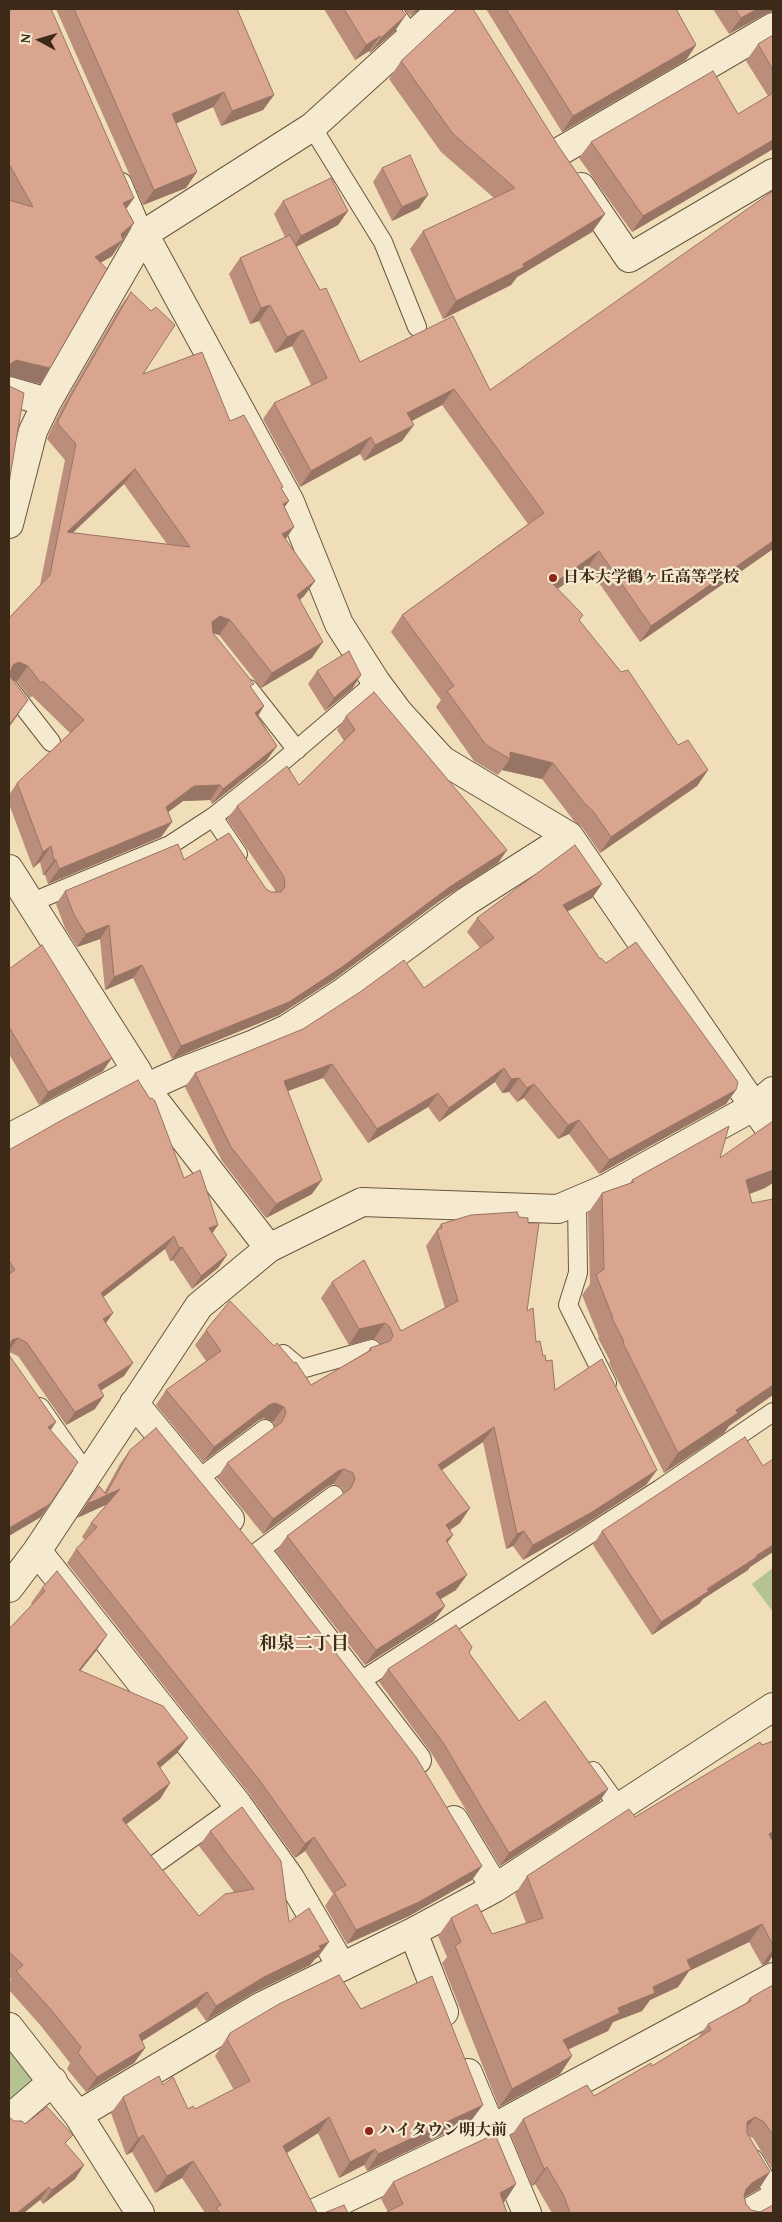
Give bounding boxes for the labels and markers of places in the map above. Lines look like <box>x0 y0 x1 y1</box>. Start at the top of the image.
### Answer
place label: 日本大学鶴ヶ丘高等学校 <box>563 568 739 588</box>
marker: 日本大学鶴ヶ丘高等学校 <box>547 572 559 584</box>
place label: ハイタウン明大前 <box>379 2121 507 2141</box>
marker: ハイタウン明大前 <box>363 2125 375 2137</box>

